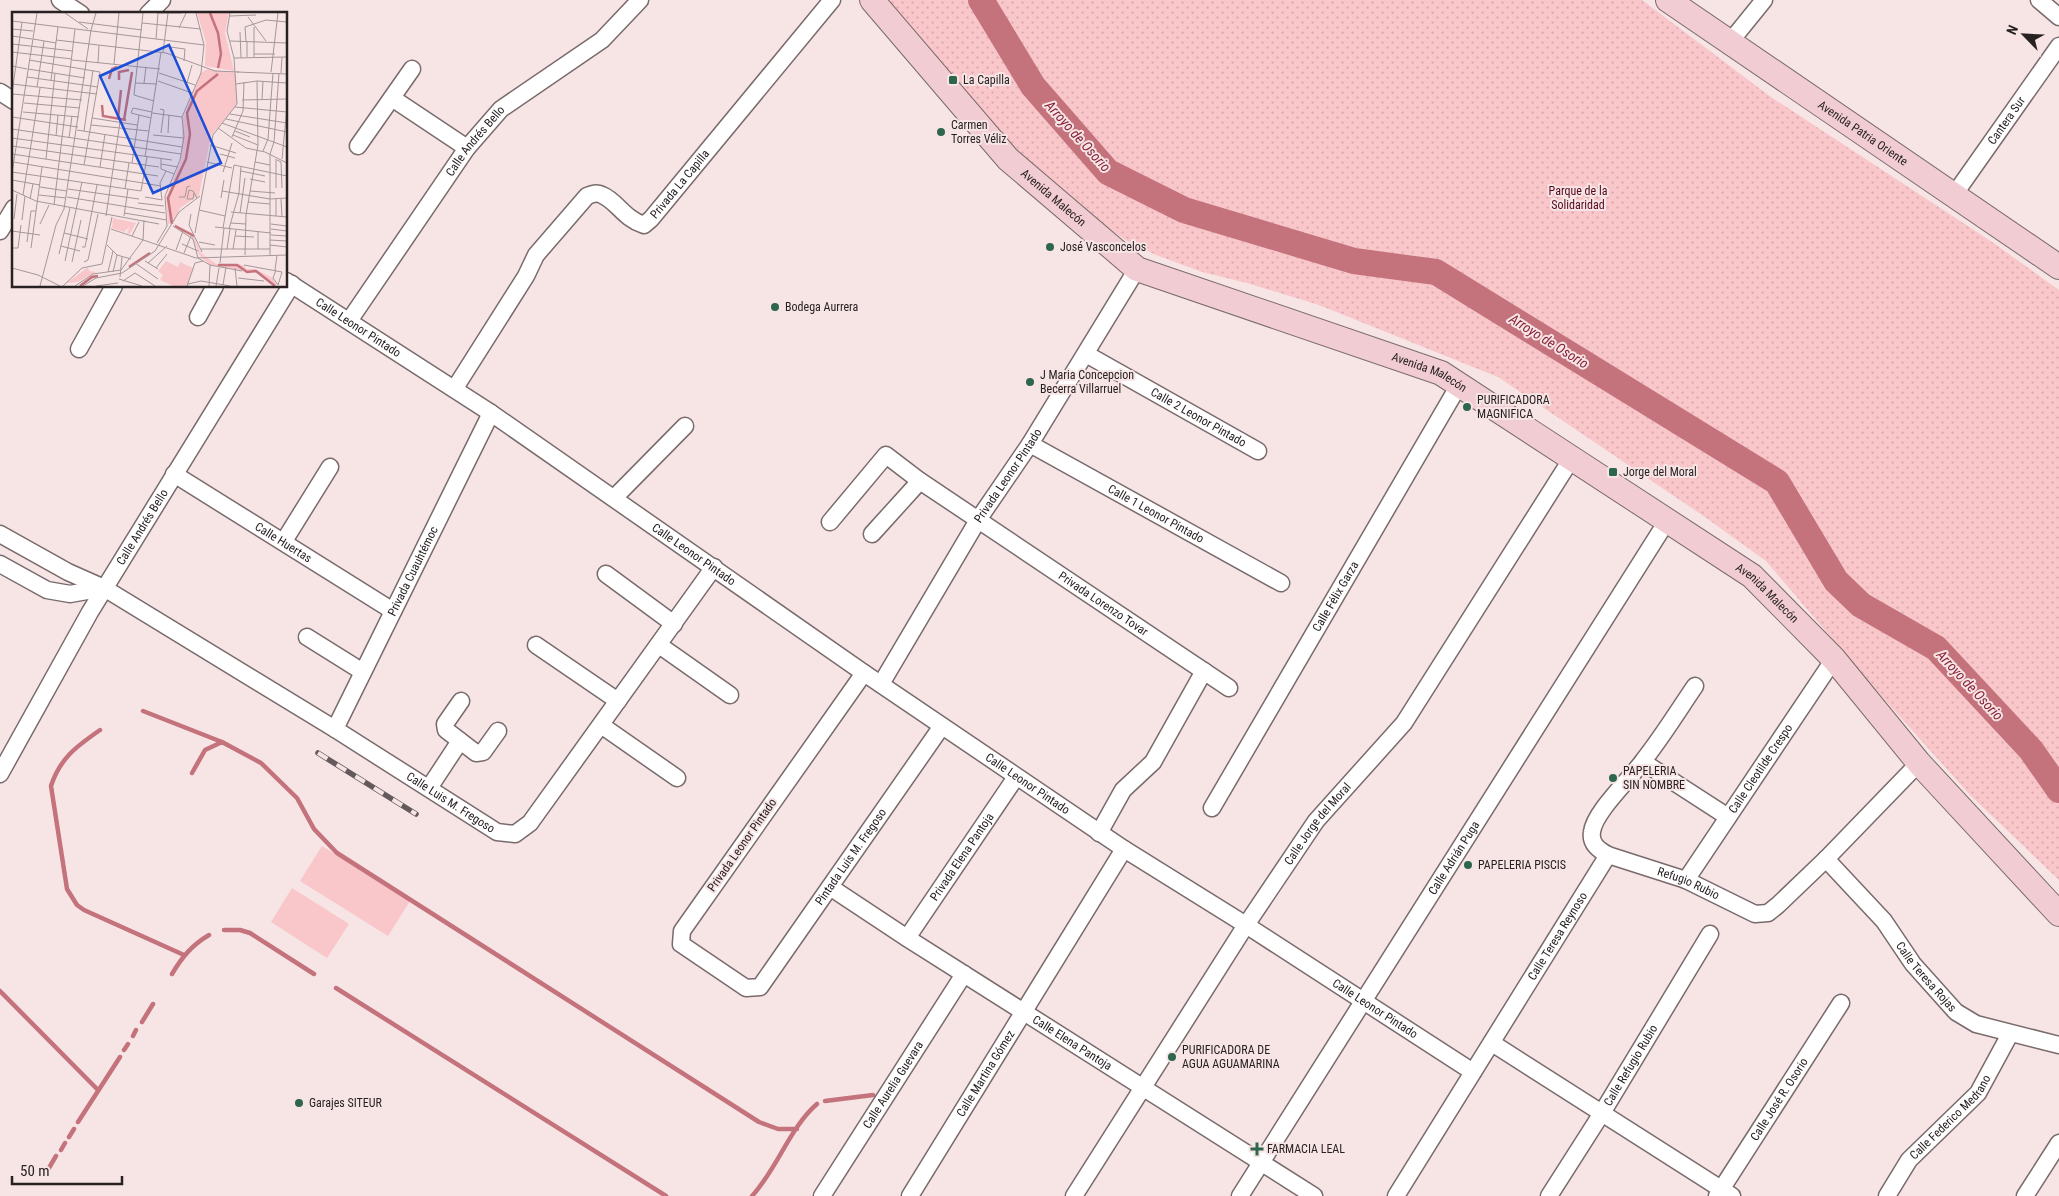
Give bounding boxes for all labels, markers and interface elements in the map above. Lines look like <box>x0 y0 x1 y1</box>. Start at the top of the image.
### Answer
north arrow <box>1999 10 2049 60</box>
inset map <box>12 12 288 288</box>
text: N <box>2003 23 2021 37</box>
place label: La Capilla <box>963 73 1010 87</box>
marker: La Capilla <box>947 74 959 86</box>
street label: Cantera Sur <box>1985 94 2028 147</box>
water label: Arroyo de Osorio <box>1041 97 1114 175</box>
street label: Avenida Patria Oriente <box>1815 98 1911 169</box>
street label: Calle Andrés Bello <box>443 103 508 179</box>
place label: Carmen Torres Véliz <box>951 118 1007 146</box>
marker: Carmen Torres Véliz <box>935 126 947 138</box>
street label: Privada La Capilla <box>647 147 712 221</box>
street label: Avenida Malecón <box>1018 166 1089 230</box>
park label: Parque de la Solidaridad <box>1549 184 1608 212</box>
place label: José Vasconcelos <box>1060 240 1146 254</box>
marker: José Vasconcelos <box>1044 241 1056 253</box>
street label: Calle Leonor Pintado <box>313 295 404 360</box>
place label: Bodega Aurrera <box>785 300 858 314</box>
marker: Bodega Aurrera <box>769 301 781 313</box>
water label: Arroyo de Osorio <box>1506 310 1591 372</box>
street label: Avenida Malecón <box>1390 350 1470 395</box>
place label: J Maria Concepcion Becerra Villarruel <box>1040 368 1134 396</box>
marker: J Maria Concepcion Becerra Villarruel <box>1024 376 1036 388</box>
street label: Calle 2 Leonor Pintado <box>1148 385 1249 450</box>
place label: PURIFICADORA MAGNIFICA <box>1477 393 1550 421</box>
marker: PURIFICADORA MAGNIFICA <box>1461 401 1473 413</box>
street label: Privada Leonor Pintado <box>971 426 1045 525</box>
place label: Jorge del Moral <box>1623 465 1697 479</box>
marker: Jorge del Moral <box>1607 466 1619 478</box>
street label: Calle 1 Leonor Pintado <box>1106 482 1206 546</box>
street label: Calle Andrés Bello <box>114 487 171 568</box>
street label: Calle Huertas <box>252 519 314 565</box>
street label: Calle Leonor Pintado <box>649 520 738 588</box>
street label: Privada Cuauhtémoc <box>385 524 441 618</box>
street label: Calle Félix Garza <box>1310 559 1362 634</box>
street label: Avenida Malecón <box>1733 560 1801 626</box>
street label: Privada Lorenzo Tovar <box>1056 569 1151 639</box>
water label: Arroyo de Osorio <box>1933 646 2007 723</box>
street label: Calle Cleotilde Crespo <box>1726 721 1795 816</box>
street label: Calle Leonor Pintado <box>983 750 1072 817</box>
place label: PAPELERIA SIN NOMBRE <box>1623 764 1685 792</box>
street label: Calle Luis M. Fregoso <box>404 769 497 836</box>
marker: PAPELERIA SIN NOMBRE <box>1607 772 1619 784</box>
street label: Calle Jorge del Moral <box>1281 780 1354 868</box>
street label: Privada Leonor Pintado <box>705 796 779 894</box>
street label: Pintada Luis M. Fregoso <box>812 806 889 908</box>
street label: Privada Elena Pantoja <box>927 810 997 903</box>
street label: Calle Adrián Puga <box>1425 818 1482 897</box>
place label: PAPELERIA PISCIS <box>1478 858 1566 872</box>
marker: PAPELERIA PISCIS <box>1462 859 1474 871</box>
street label: Refugio Rubio <box>1656 864 1722 902</box>
street label: Calle Teresa Reynoso <box>1525 890 1590 983</box>
street label: Calle Teresa Rojas <box>1893 939 1959 1015</box>
street label: Calle Leonor Pintado <box>1330 976 1420 1041</box>
street label: Calle Elena Pantoja <box>1030 1012 1115 1073</box>
street label: Calle Refugio Rubio <box>1601 1022 1661 1109</box>
street label: Calle Martina Gómez <box>954 1028 1018 1119</box>
street label: Calle Aurelia Guevara <box>860 1038 926 1131</box>
place label: PURIFICADORA DE AGUA AGUAMARINA <box>1182 1043 1280 1071</box>
marker: PURIFICADORA DE AGUA AGUAMARINA <box>1166 1051 1178 1063</box>
street label: Calle José R. Osorio <box>1747 1055 1811 1143</box>
street label: Calle Federico Medrano <box>1907 1073 1993 1162</box>
place label: Garajes SITEUR <box>309 1096 383 1110</box>
marker: Garajes SITEUR <box>293 1097 305 1109</box>
place label: FARMACIA LEAL <box>1267 1142 1345 1156</box>
marker: FARMACIA LEAL <box>1251 1143 1263 1155</box>
scale bar <box>12 1154 122 1186</box>
text: 50 m <box>20 1162 50 1180</box>

